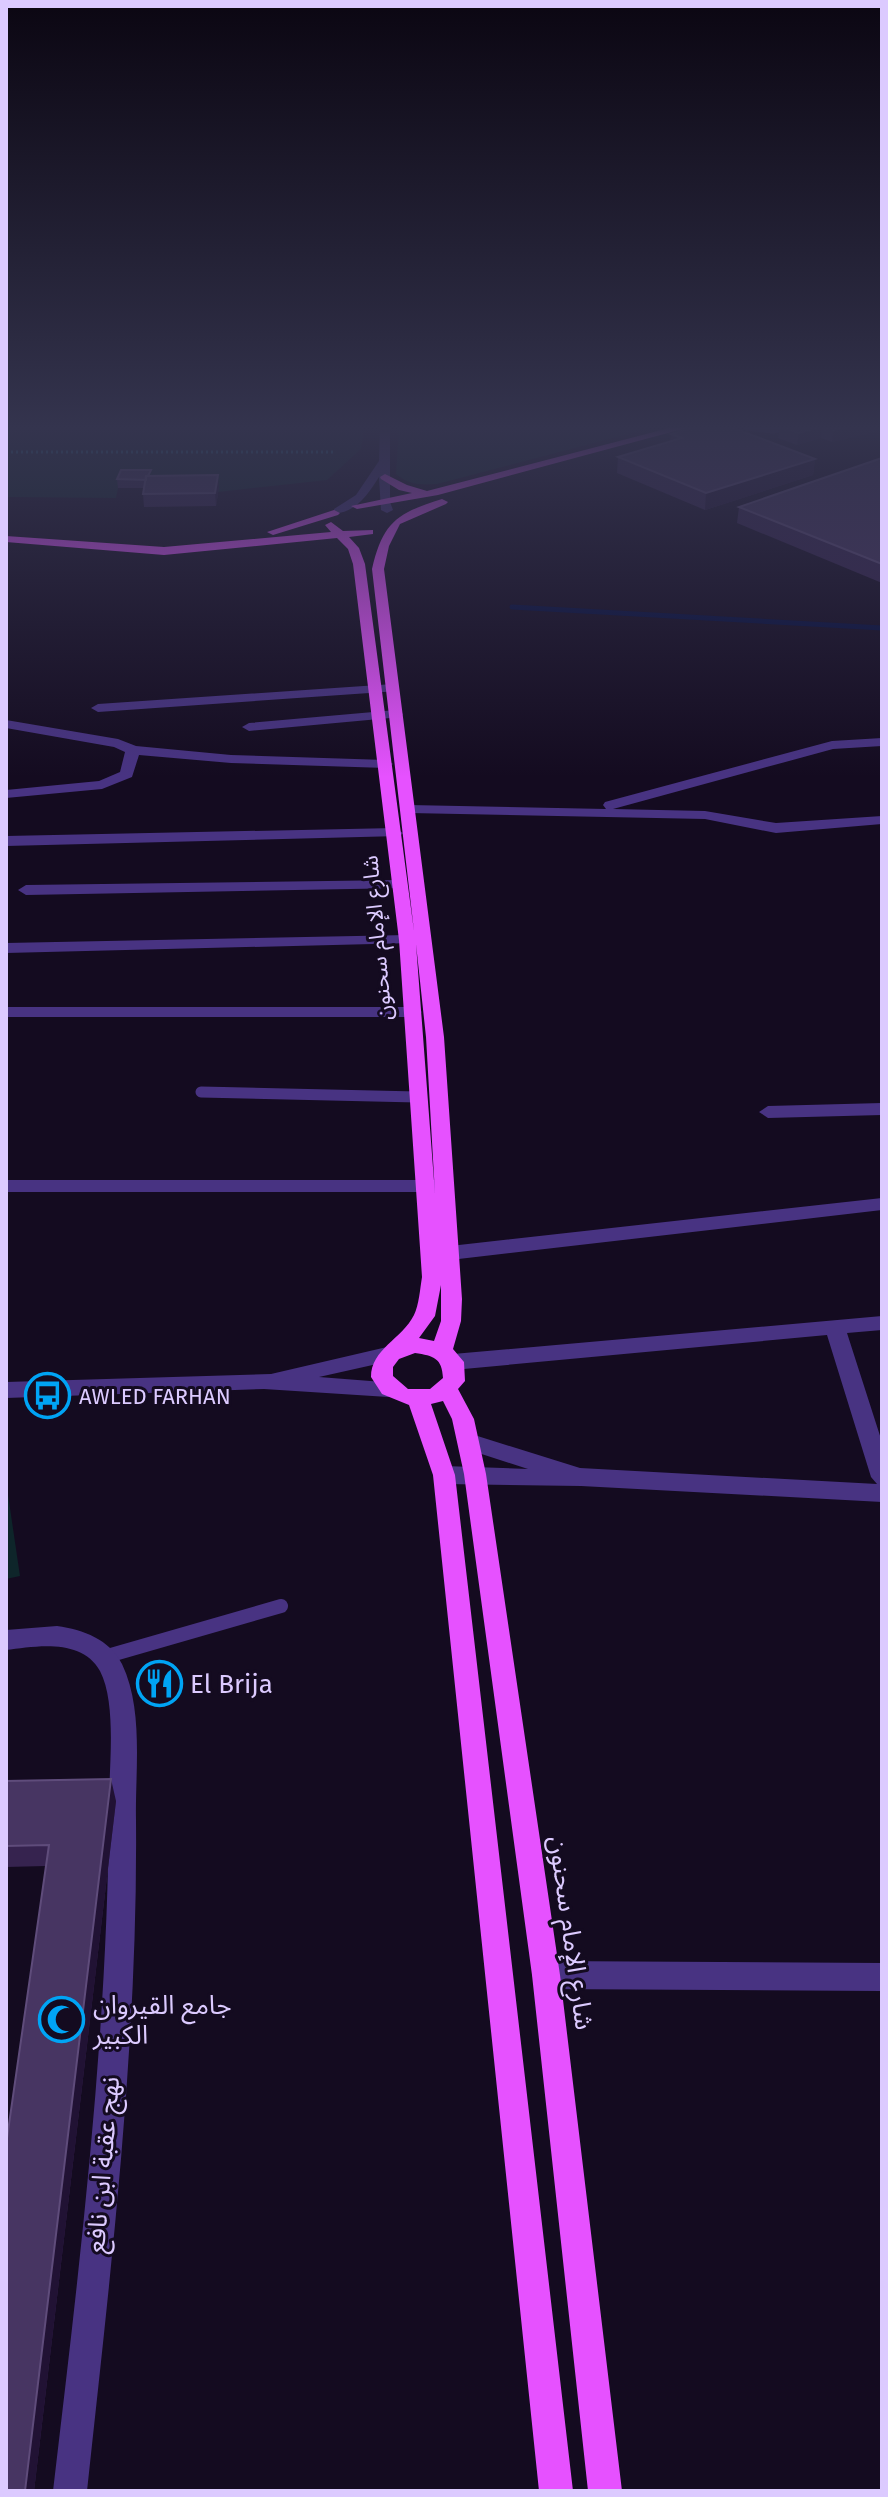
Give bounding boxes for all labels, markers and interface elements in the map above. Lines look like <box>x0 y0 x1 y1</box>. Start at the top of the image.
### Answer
street label: شارع الإمام سحنون <box>356 854 401 1022</box>
bus stop icon: AWLED FARHAN <box>24 1372 72 1420</box>
place label: AWLED FARHAN <box>79 1383 231 1410</box>
restaurant icon: El Brija <box>135 1660 183 1708</box>
place label: El Brija <box>190 1669 273 1700</box>
street label: شارع الإمام سحنون <box>538 1834 600 2033</box>
place label: جامع القيروان الكبير <box>92 1990 232 2051</box>
mosque icon: جامع القيروان الكبير <box>38 1996 86 2044</box>
street label: نهج عقبة ابن نافع <box>80 2075 130 2255</box>

